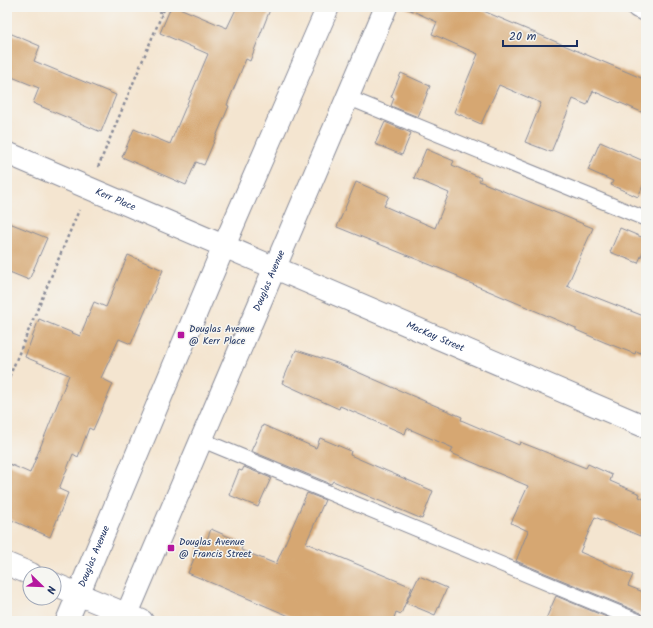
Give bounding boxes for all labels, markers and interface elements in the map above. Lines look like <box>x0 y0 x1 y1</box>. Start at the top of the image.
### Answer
scale bar <box>503 22 577 48</box>
text: 20 m <box>509 27 537 46</box>
street label: Kerr Place <box>93 184 139 215</box>
street label: Douglas Avenue <box>249 247 290 314</box>
street label: MacKay Street <box>404 317 467 356</box>
place label: Douglas Avenue @ Kerr Place <box>189 321 255 349</box>
marker: Douglas Avenue @ Kerr Place <box>176 330 186 340</box>
street label: Douglas Avenue <box>74 523 114 590</box>
place label: Douglas Avenue @ Francis Street <box>179 534 252 562</box>
marker: Douglas Avenue @ Francis Street <box>166 543 176 553</box>
north arrow <box>22 566 62 606</box>
text: N <box>41 583 60 596</box>

